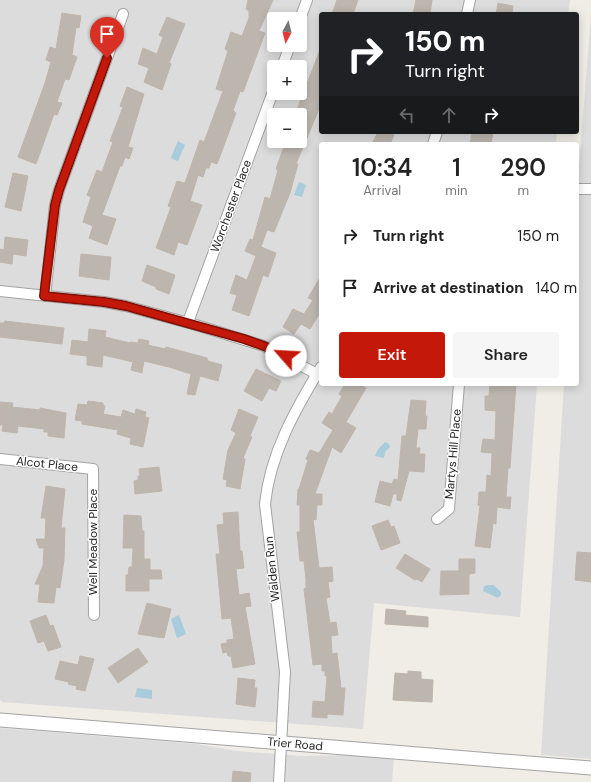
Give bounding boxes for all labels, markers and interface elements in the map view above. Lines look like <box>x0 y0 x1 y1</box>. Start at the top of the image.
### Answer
north arrow <box>267 12 307 52</box>
map controls <box>267 12 307 148</box>
pin <box>90 17 124 58</box>
icon: arrive <box>96 23 118 45</box>
text: 150 m <box>405 23 485 60</box>
icon: right <box>339 28 391 80</box>
text: Turn right <box>405 59 485 83</box>
button: + <box>267 60 307 100</box>
icon: left <box>396 104 418 126</box>
icon: ahead <box>438 104 460 126</box>
icon: right <box>480 104 502 126</box>
button: − <box>267 108 307 148</box>
text: 10:34 <box>352 152 412 183</box>
text: 1 <box>452 152 461 183</box>
text: 290 <box>500 152 546 183</box>
street label: Worchester Place <box>207 157 255 255</box>
text: Arrival <box>363 182 401 199</box>
text: min <box>445 182 468 199</box>
text: m <box>517 182 529 199</box>
icon: right <box>339 225 361 247</box>
text: Turn right <box>373 226 444 246</box>
text: 150 m <box>518 226 559 246</box>
icon: arrive <box>339 277 361 299</box>
text: Arrive at destination <box>373 278 524 298</box>
text: 140 m <box>536 278 577 298</box>
button: Exit <box>339 332 445 378</box>
button: Share <box>453 332 559 378</box>
position arrow <box>265 335 307 377</box>
street label: Martys Hill Place <box>441 408 465 500</box>
street label: Alcot Place <box>15 453 79 475</box>
street label: Well Meadow Place <box>85 489 101 595</box>
street label: Walden Run <box>261 535 283 602</box>
street label: Trier Road <box>267 734 323 754</box>

